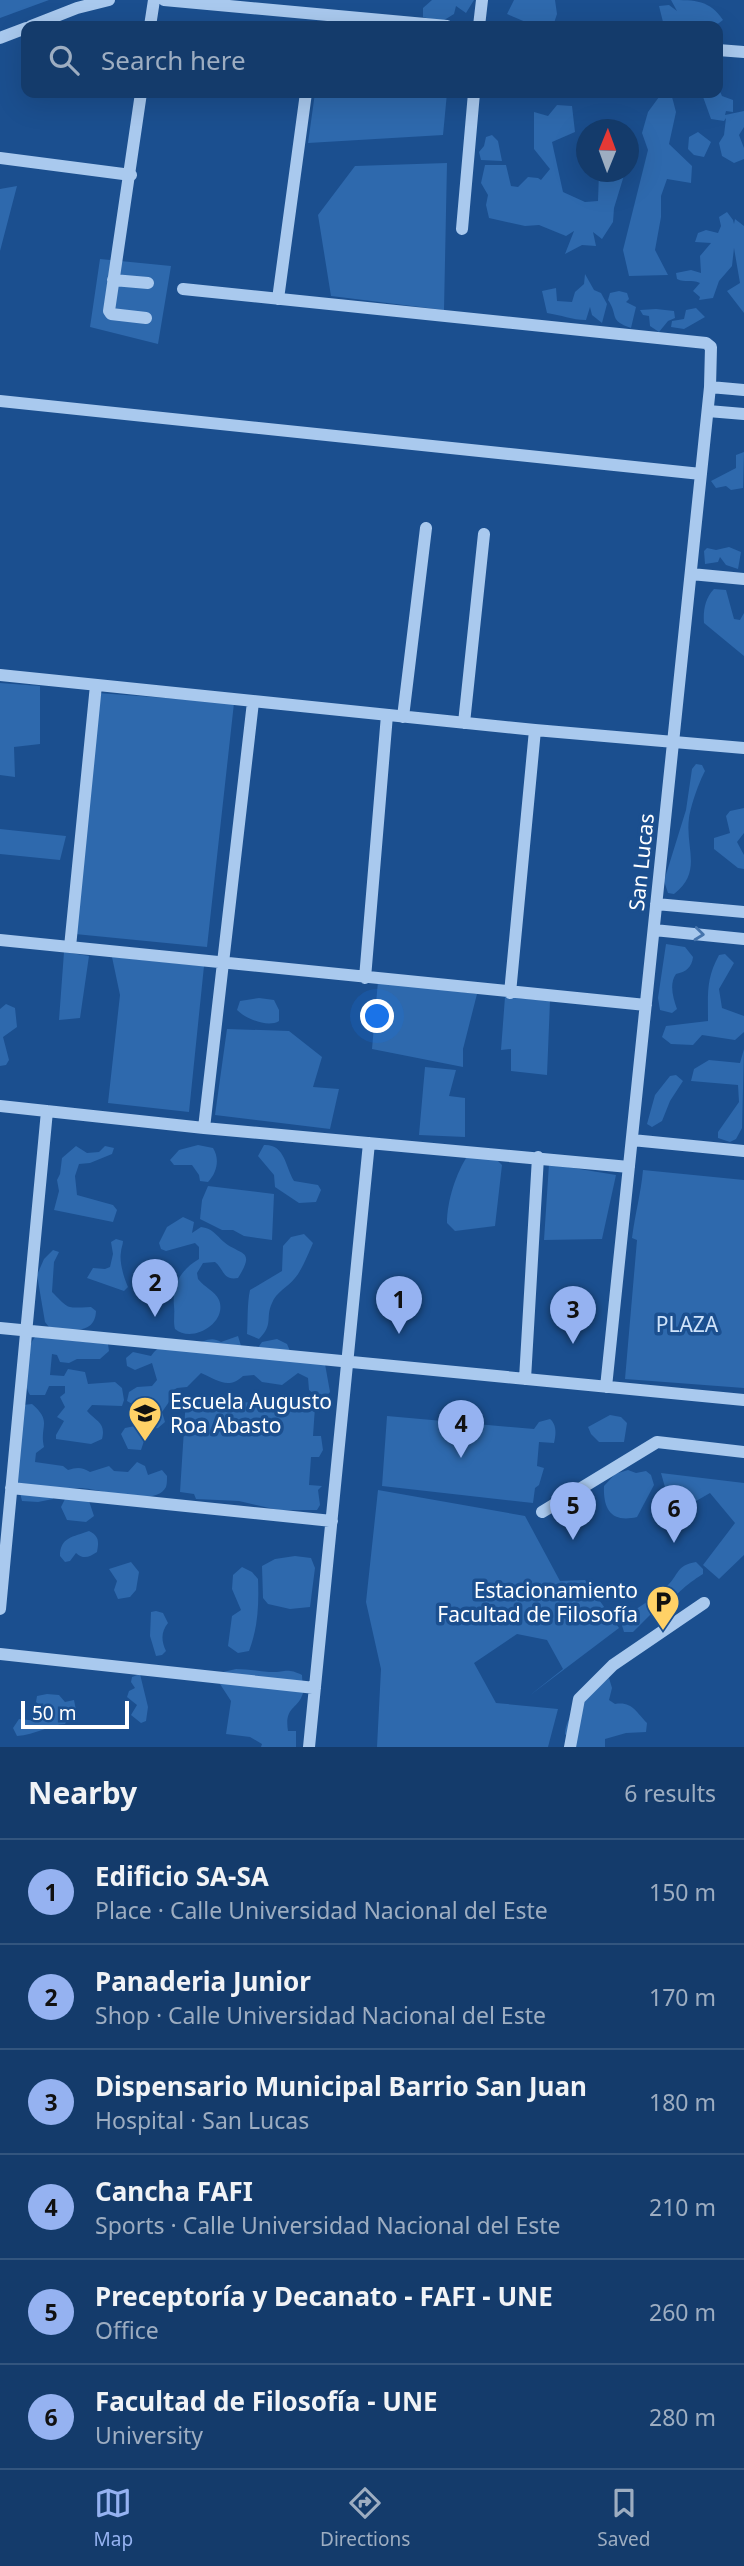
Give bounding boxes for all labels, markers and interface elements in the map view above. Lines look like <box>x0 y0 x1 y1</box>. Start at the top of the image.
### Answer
search box <box>21 21 723 98</box>
icon: search <box>45 41 83 79</box>
text: Search here <box>101 42 246 78</box>
north arrow <box>576 119 639 182</box>
street label: San Lucas <box>622 812 660 912</box>
one-way arrow <box>693 927 705 942</box>
your location <box>360 999 394 1033</box>
pin: 2 <box>132 1259 178 1317</box>
pin: 1 <box>376 1276 422 1334</box>
pin: 3 <box>550 1286 596 1344</box>
park label: PLAZA <box>656 1310 719 1338</box>
place label: Escuela Augusto Roa Abasto <box>170 1387 332 1439</box>
school or university icon: Escuela Augusto Roa Abasto <box>126 1394 164 1443</box>
pin: 4 <box>438 1400 484 1458</box>
pin: 5 <box>550 1482 596 1540</box>
pin: 6 <box>651 1485 697 1543</box>
place label: Estacionamiento Facultad de Filosofía <box>437 1576 638 1628</box>
parking icon: Estacionamiento Facultad de Filosofía <box>644 1583 682 1632</box>
scale bar <box>21 1698 130 1730</box>
text: 50 m <box>32 1700 76 1726</box>
text: Nearby <box>28 1772 137 1813</box>
text: 6 results <box>624 1777 716 1809</box>
text: Edificio SA-SA <box>95 1858 269 1894</box>
text: 1 <box>44 1876 58 1908</box>
text: 150 m <box>649 1876 716 1908</box>
text: Place · Calle Universidad Nacional del Este <box>95 1894 548 1926</box>
text: Panaderia Junior <box>95 1963 311 1999</box>
text: 2 <box>44 1981 58 2013</box>
text: 170 m <box>649 1981 716 2013</box>
text: Shop · Calle Universidad Nacional del Este <box>95 1999 546 2031</box>
text: Dispensario Municipal Barrio San Juan <box>95 2068 587 2104</box>
text: 3 <box>44 2086 58 2118</box>
text: 180 m <box>649 2086 716 2118</box>
text: Hospital · San Lucas <box>95 2104 309 2136</box>
text: Cancha FAFI <box>95 2173 253 2209</box>
text: 4 <box>44 2191 58 2223</box>
text: 210 m <box>649 2191 716 2223</box>
text: Sports · Calle Universidad Nacional del Este <box>95 2209 561 2241</box>
text: Preceptoría y Decanato - FAFI - UNE <box>95 2278 553 2314</box>
text: 5 <box>44 2296 58 2328</box>
text: 260 m <box>649 2296 716 2328</box>
text: Office <box>95 2314 159 2346</box>
text: Facultad de Filosofía - UNE <box>95 2383 438 2419</box>
text: 6 <box>44 2401 58 2433</box>
text: 280 m <box>649 2401 716 2433</box>
text: University <box>95 2419 203 2451</box>
tab: Map <box>94 2484 133 2552</box>
tab: Directions <box>320 2484 410 2552</box>
tab: Saved <box>597 2484 650 2552</box>

